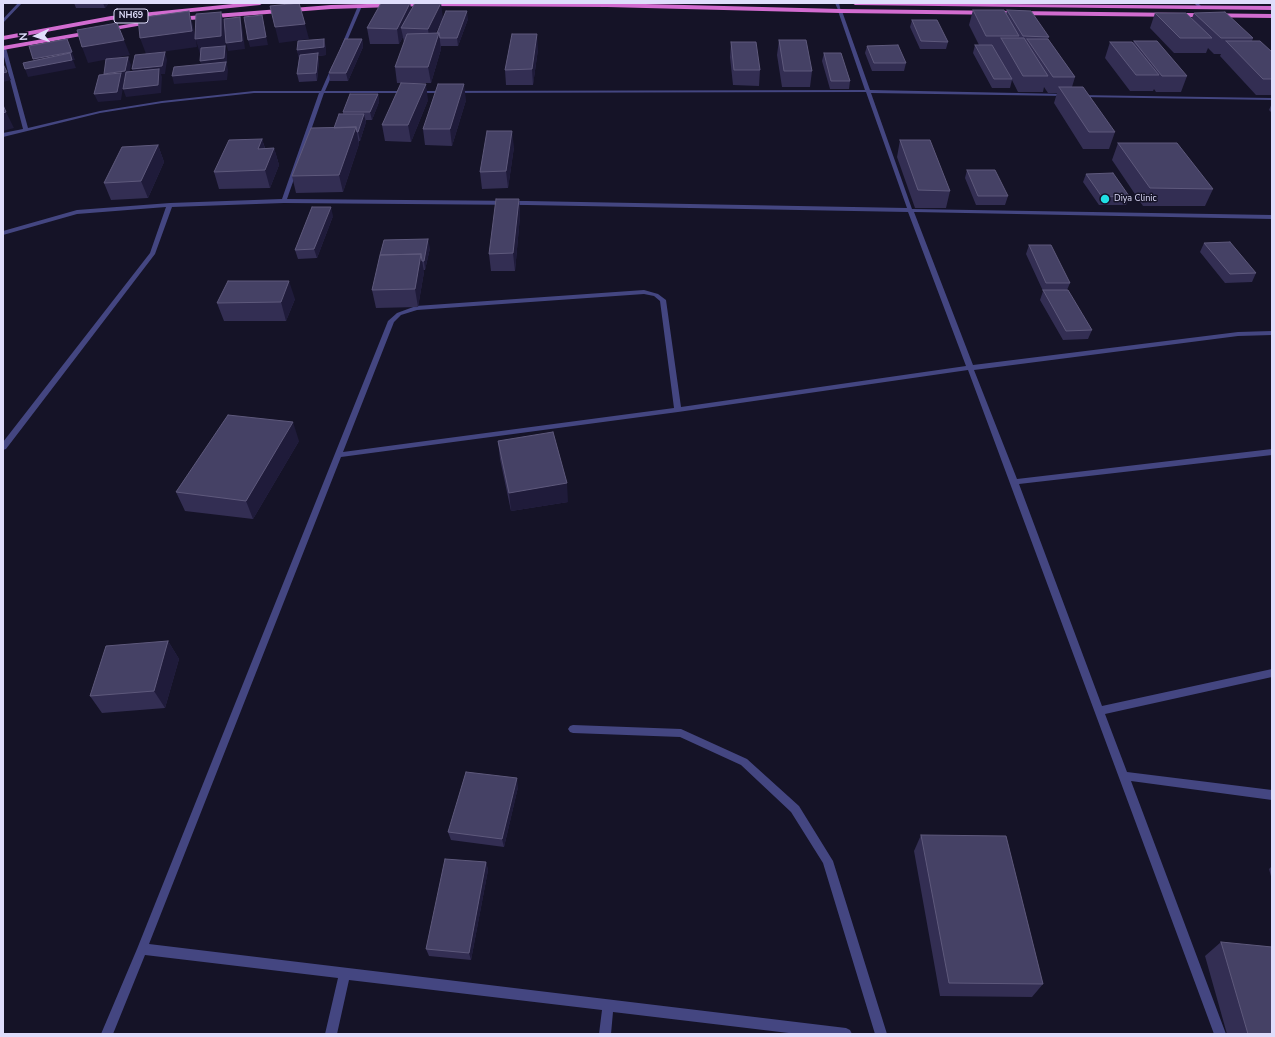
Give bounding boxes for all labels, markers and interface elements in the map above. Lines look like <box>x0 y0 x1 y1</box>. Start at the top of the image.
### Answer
road number: NH69 <box>114 9 148 23</box>
north arrow <box>16 16 56 56</box>
text: N <box>16 32 31 41</box>
marker: Diya Clinic <box>1099 193 1111 205</box>
place label: Diya Clinic <box>1114 194 1157 204</box>

